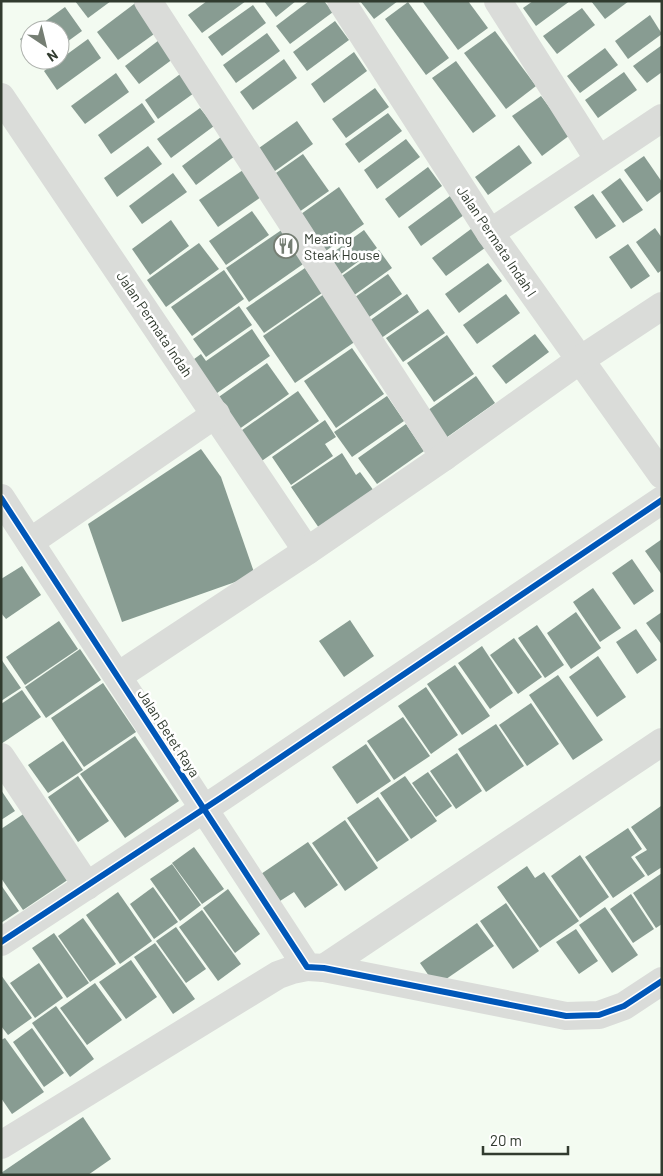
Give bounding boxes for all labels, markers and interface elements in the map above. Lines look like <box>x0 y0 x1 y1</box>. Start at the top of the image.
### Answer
north arrow <box>20 20 70 70</box>
text: N <box>44 46 61 66</box>
street label: Jalan Permata Indah I <box>454 182 540 300</box>
place label: Meating Steak House <box>304 230 380 263</box>
restaurant icon: Meating Steak House <box>273 233 299 259</box>
street label: Jalan Permata Indah <box>113 268 197 380</box>
street label: Jalan Betet Raya <box>134 686 204 780</box>
scale bar <box>483 1124 568 1156</box>
text: 20 m <box>490 1131 522 1149</box>

